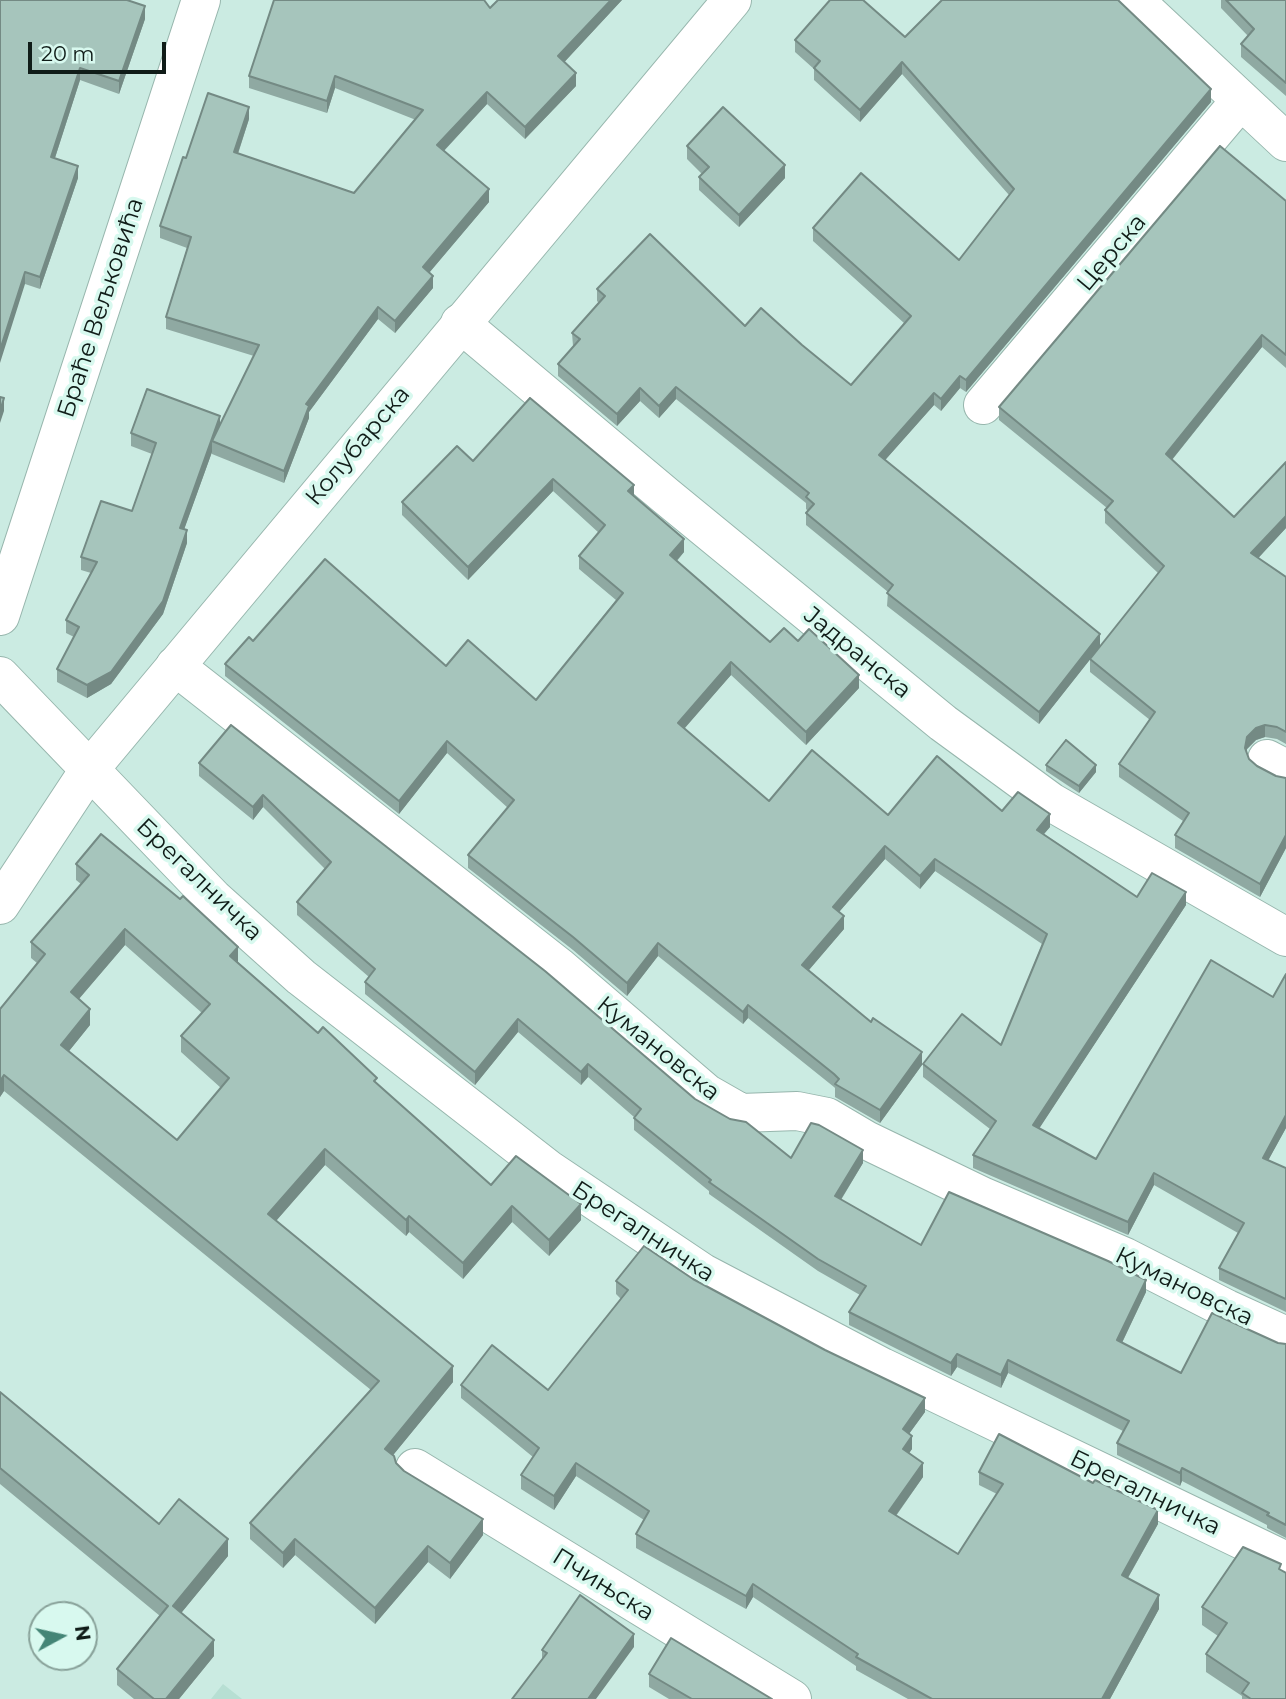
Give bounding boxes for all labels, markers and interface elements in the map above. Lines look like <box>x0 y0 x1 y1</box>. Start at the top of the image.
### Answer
scale bar <box>32 28 170 72</box>
text: 20 m <box>41 41 95 66</box>
street label: Браће Вељковића <box>52 194 150 422</box>
street label: Церска <box>1071 209 1153 297</box>
street label: Колубарска <box>300 380 416 512</box>
street label: Јадранска <box>797 601 917 705</box>
street label: Брегалничка <box>130 813 268 947</box>
street label: Кумановска <box>591 991 725 1107</box>
street label: Брегалничка <box>566 1175 720 1289</box>
street label: Кумановска <box>1110 1241 1258 1333</box>
street label: Брегалничка <box>1065 1444 1225 1542</box>
street label: Пчињска <box>547 1542 659 1628</box>
north arrow <box>28 1601 98 1671</box>
text: N <box>70 1624 95 1642</box>

